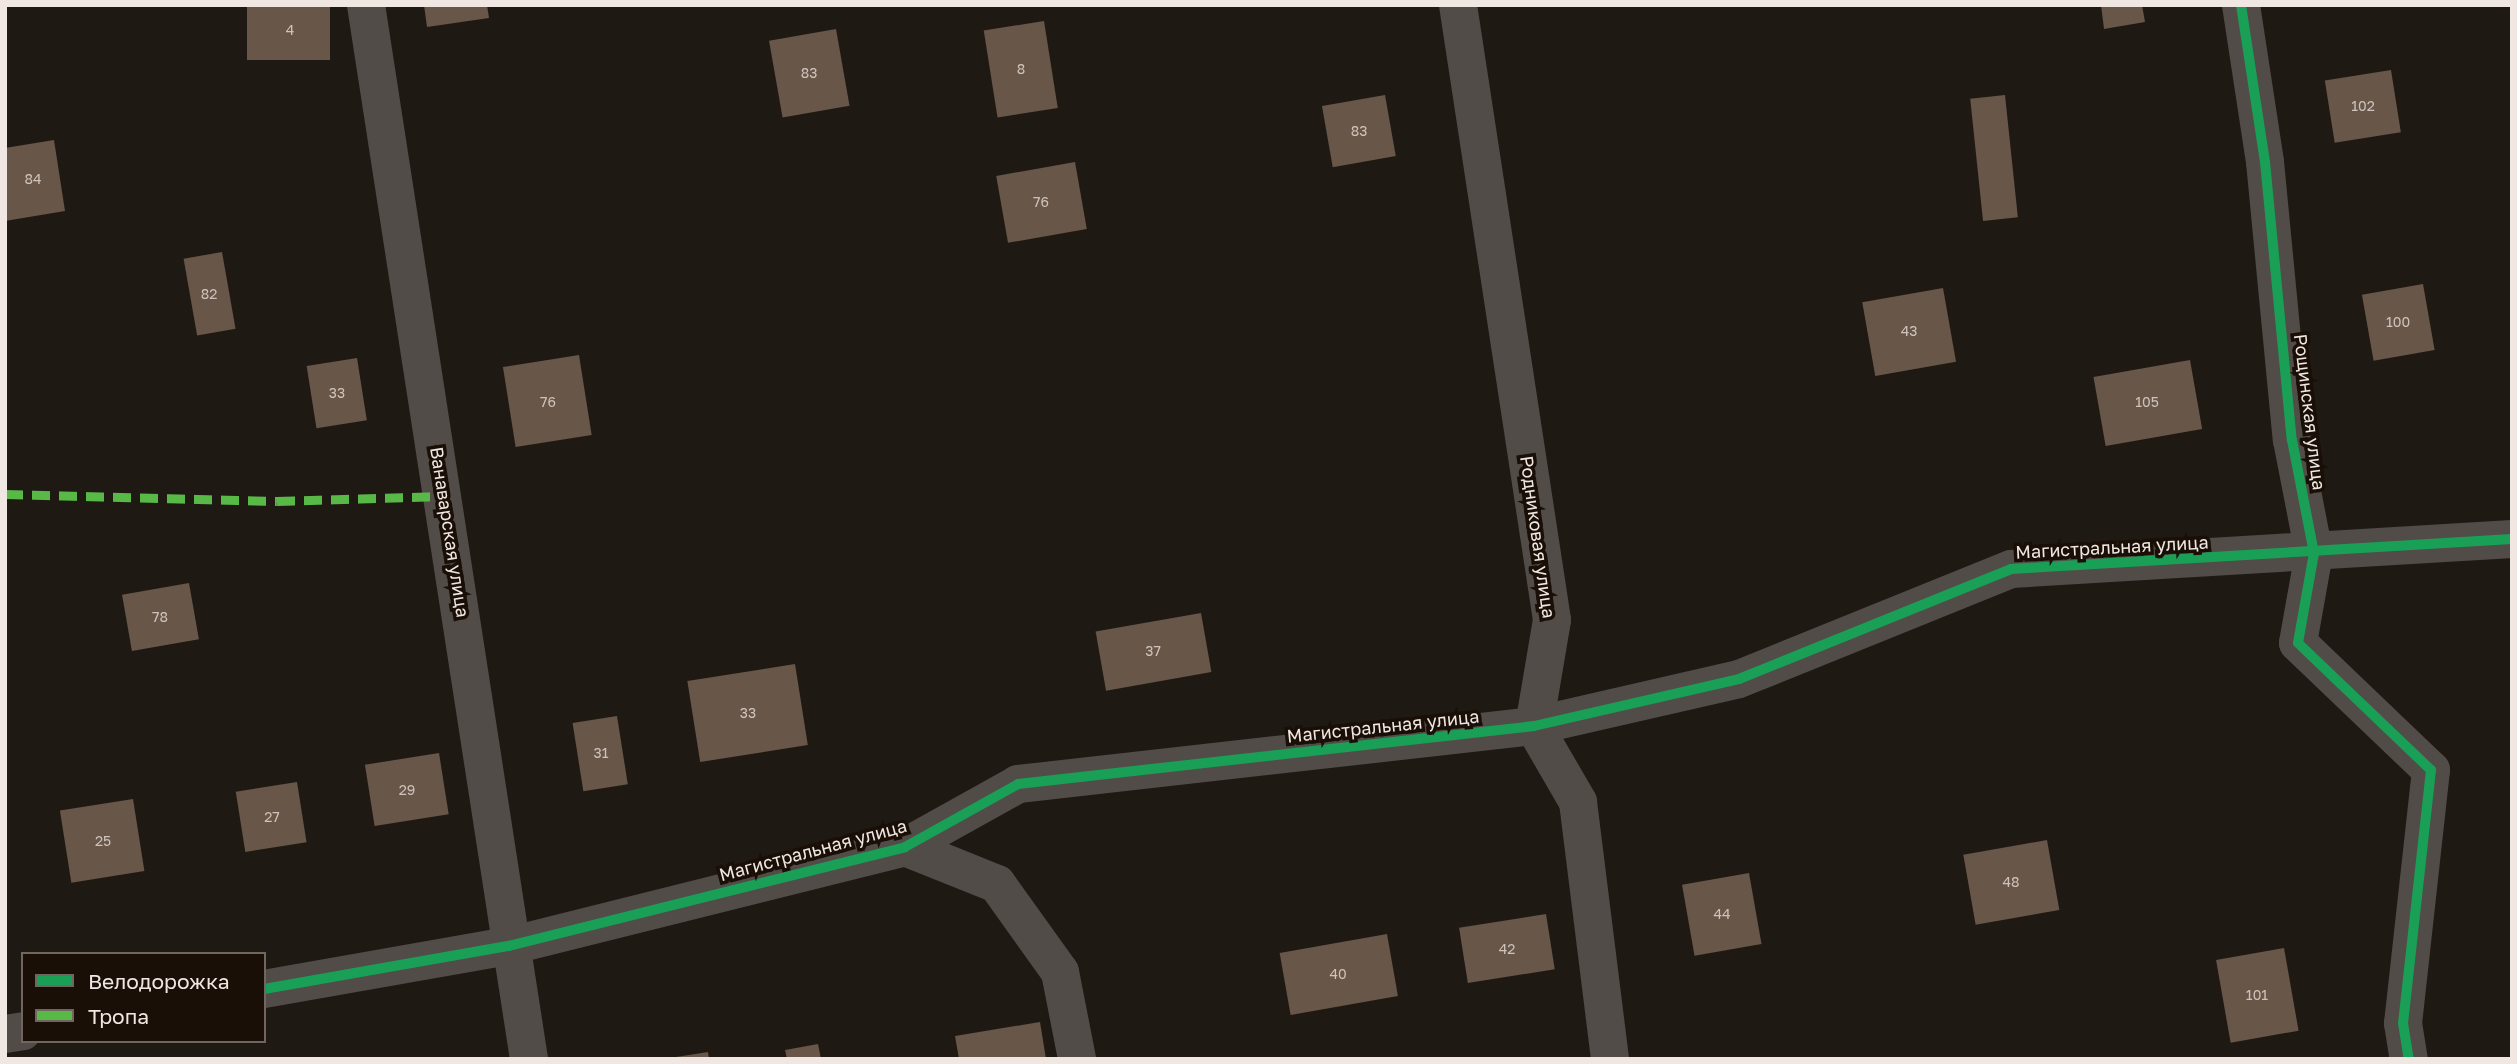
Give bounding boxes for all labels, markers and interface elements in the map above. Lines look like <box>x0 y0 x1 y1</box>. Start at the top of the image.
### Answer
house number: 4 <box>286 22 294 38</box>
house number: 8 <box>1017 61 1025 77</box>
house number: 83 <box>801 65 817 81</box>
house number: 102 <box>2351 98 2375 114</box>
house number: 83 <box>1351 123 1367 139</box>
house number: 84 <box>24 171 42 187</box>
house number: 76 <box>1033 194 1049 210</box>
house number: 82 <box>201 286 217 302</box>
house number: 100 <box>2386 314 2410 330</box>
house number: 43 <box>1901 323 1917 339</box>
street label: Рощинская улица <box>2290 333 2330 491</box>
house number: 33 <box>329 385 345 401</box>
house number: 76 <box>540 394 556 410</box>
house number: 105 <box>2135 394 2159 410</box>
street label: Ванаварская улица <box>426 445 474 619</box>
street label: Родниковая улица <box>1516 454 1560 620</box>
street label: Магистральная улица <box>2015 531 2209 563</box>
house number: 78 <box>152 609 168 625</box>
house number: 37 <box>1145 643 1161 659</box>
house number: 33 <box>740 705 756 721</box>
street label: Магистральная улица <box>1286 705 1480 747</box>
house number: 31 <box>594 745 608 761</box>
house number: 29 <box>399 782 415 798</box>
house number: 27 <box>264 809 280 825</box>
street label: Магистральная улица <box>717 815 909 885</box>
house number: 25 <box>95 833 111 849</box>
house number: 48 <box>2002 874 2020 890</box>
house number: 44 <box>1713 906 1731 922</box>
house number: 42 <box>1499 941 1515 957</box>
legend <box>21 952 266 1043</box>
house number: 40 <box>1329 966 1347 982</box>
text: Велодорожка <box>88 968 230 994</box>
house number: 101 <box>2246 987 2268 1003</box>
text: Тропа <box>88 1003 149 1029</box>

